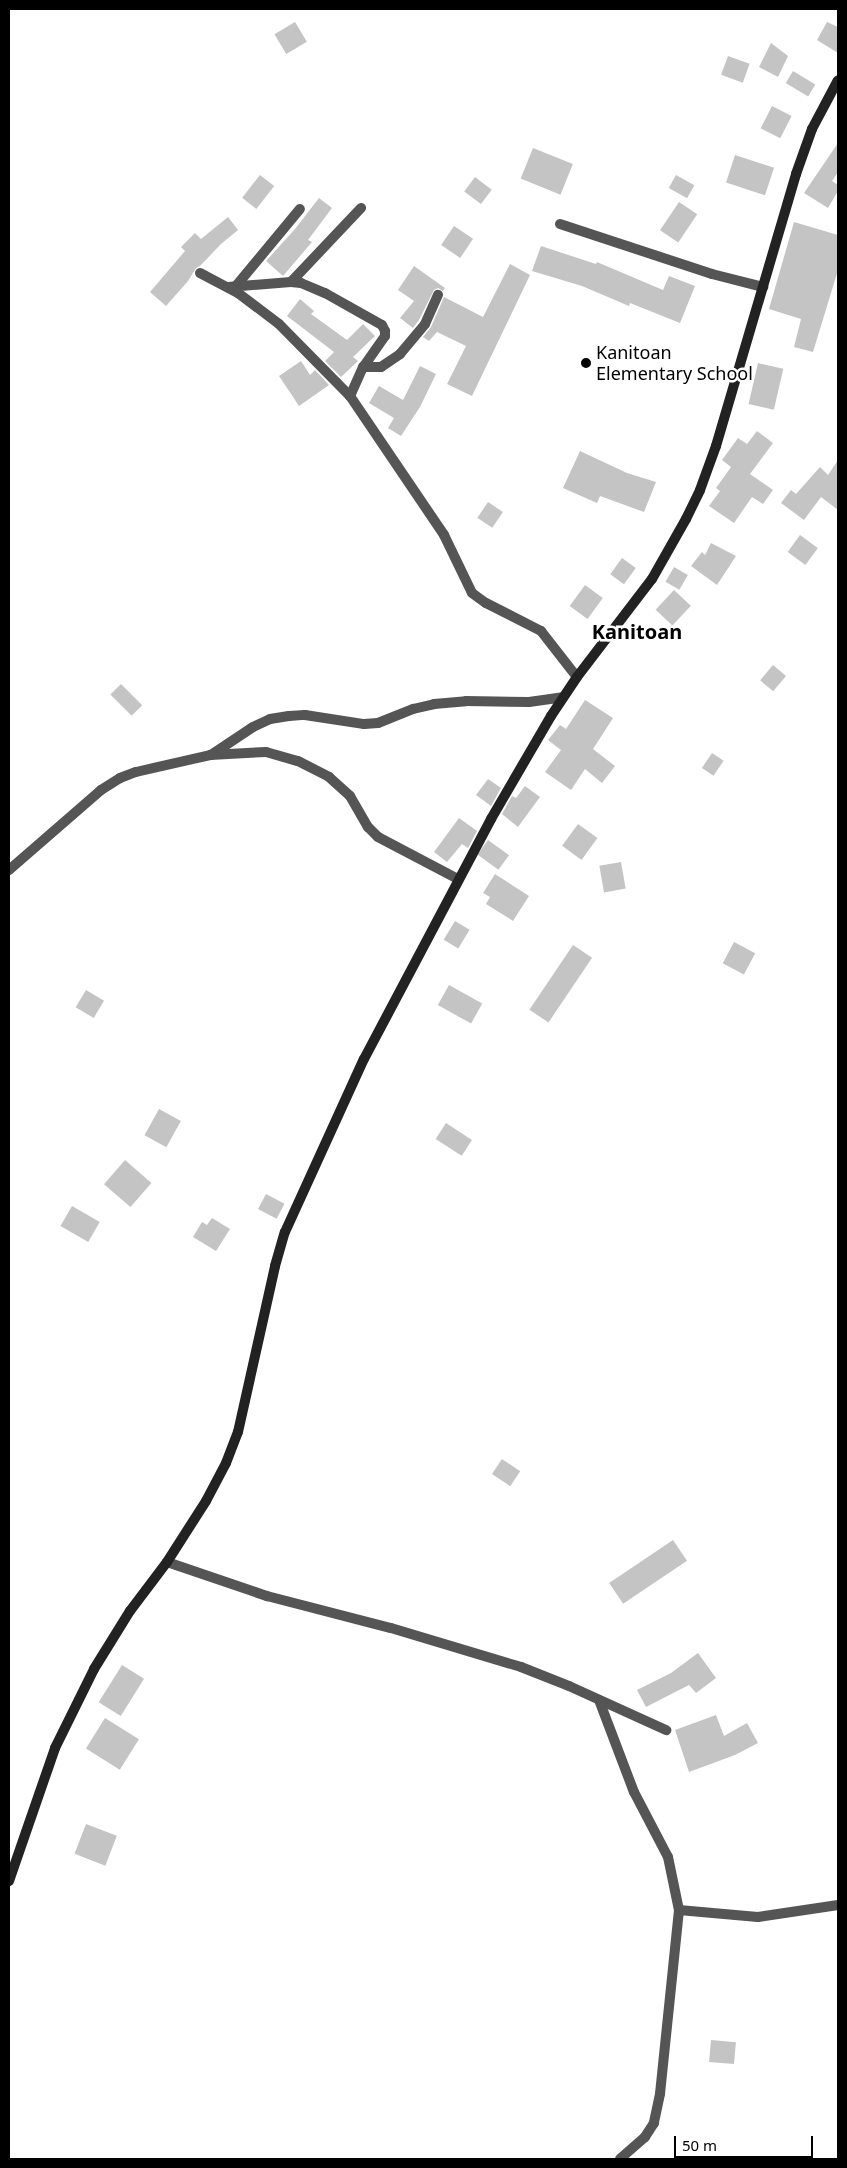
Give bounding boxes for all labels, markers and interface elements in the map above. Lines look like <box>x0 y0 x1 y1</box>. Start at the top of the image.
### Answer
place label: Kanitoan Elementary School <box>596 342 753 384</box>
marker: Kanitoan Elementary School <box>580 357 592 369</box>
district label: Kanitoan <box>592 619 682 643</box>
scale bar <box>677 2126 816 2158</box>
text: 50 m <box>682 2135 717 2155</box>

